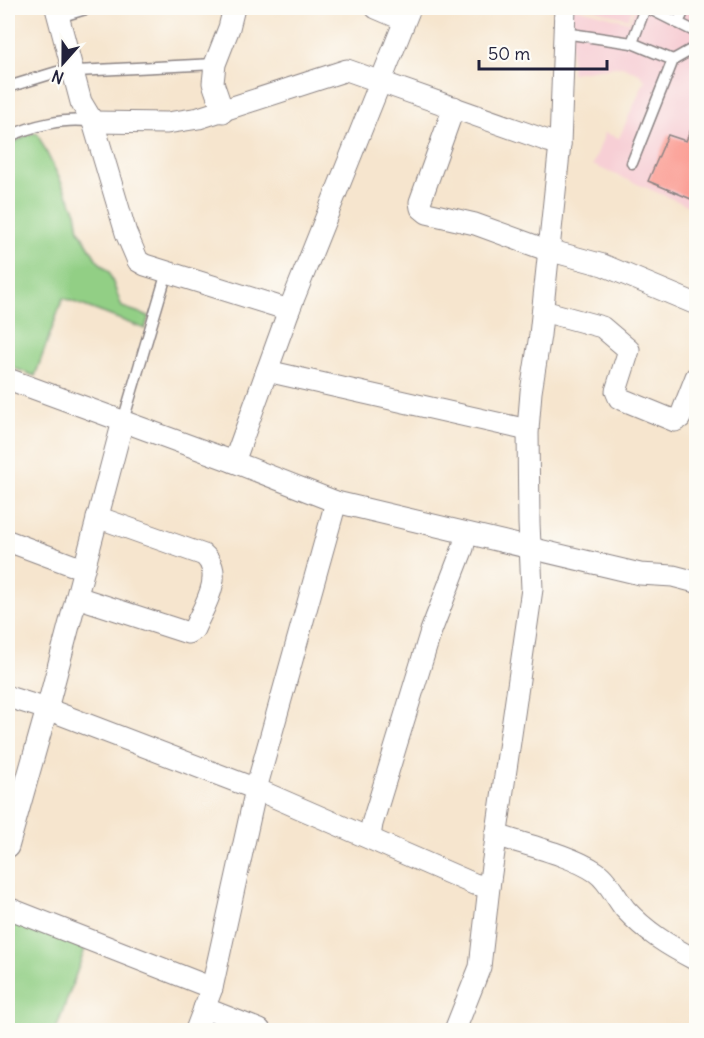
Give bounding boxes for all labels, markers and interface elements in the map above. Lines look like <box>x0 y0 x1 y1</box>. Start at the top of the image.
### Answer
north arrow <box>33 33 93 93</box>
scale bar <box>479 33 606 71</box>
text: 50 m <box>488 42 530 65</box>
text: N <box>49 66 66 88</box>

